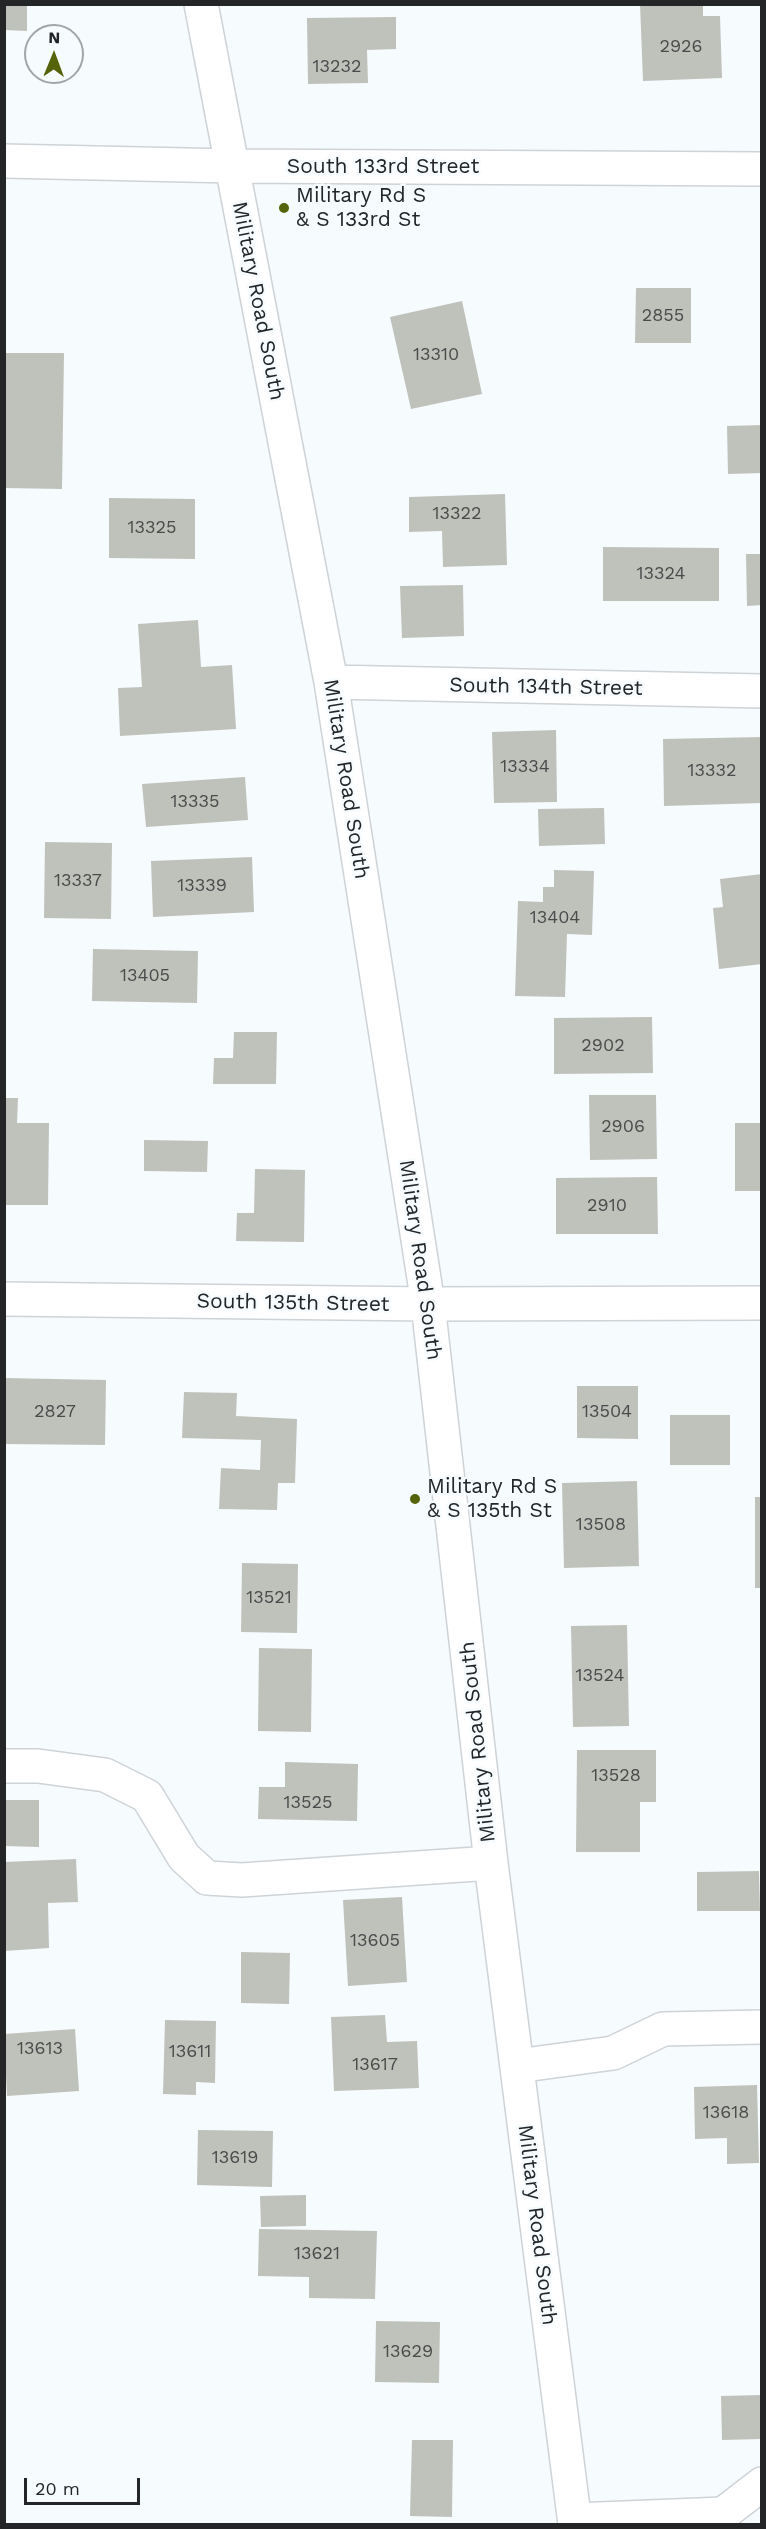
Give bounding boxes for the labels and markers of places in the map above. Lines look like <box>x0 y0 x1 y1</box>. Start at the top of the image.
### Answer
place label: Military Rd S & S 133rd St <box>296 183 426 233</box>
marker: Military Rd S & S 133rd St <box>277 201 291 215</box>
place label: Military Rd S & S 135th St <box>427 1474 557 1524</box>
marker: Military Rd S & S 135th St <box>408 1492 422 1506</box>

